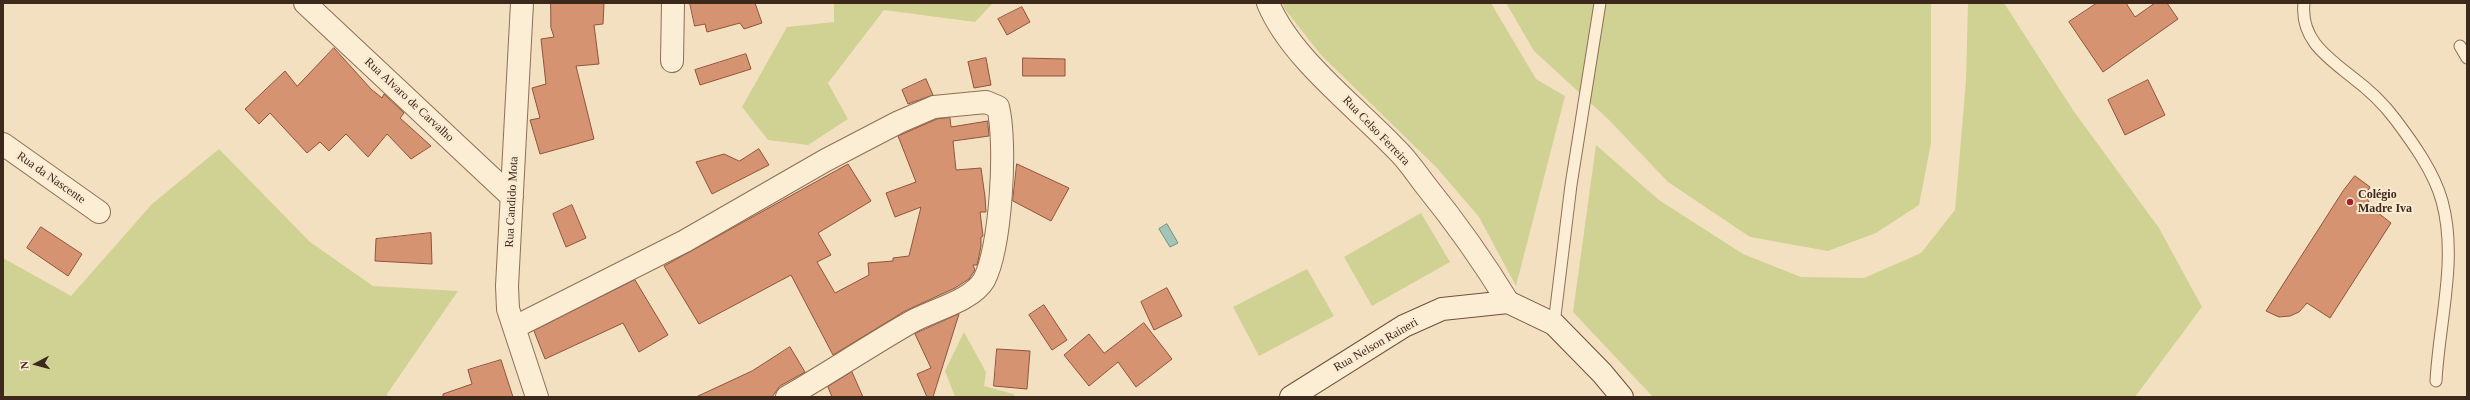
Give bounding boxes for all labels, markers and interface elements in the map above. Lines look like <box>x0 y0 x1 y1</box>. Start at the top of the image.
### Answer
street label: Rua Alvaro de Carvalho <box>361 55 457 145</box>
street label: Rua Celso Ferreira <box>1339 93 1413 169</box>
street label: Rua da Nascente <box>14 149 88 207</box>
street label: Rua Candido Mota <box>502 156 522 248</box>
place label: Colégio Madre Iva <box>2358 188 2412 216</box>
marker: Colégio Madre Iva <box>2345 197 2355 207</box>
street label: Rua Nelson Raineri <box>1331 315 1421 375</box>
north arrow <box>16 344 56 384</box>
text: N <box>18 361 30 370</box>

